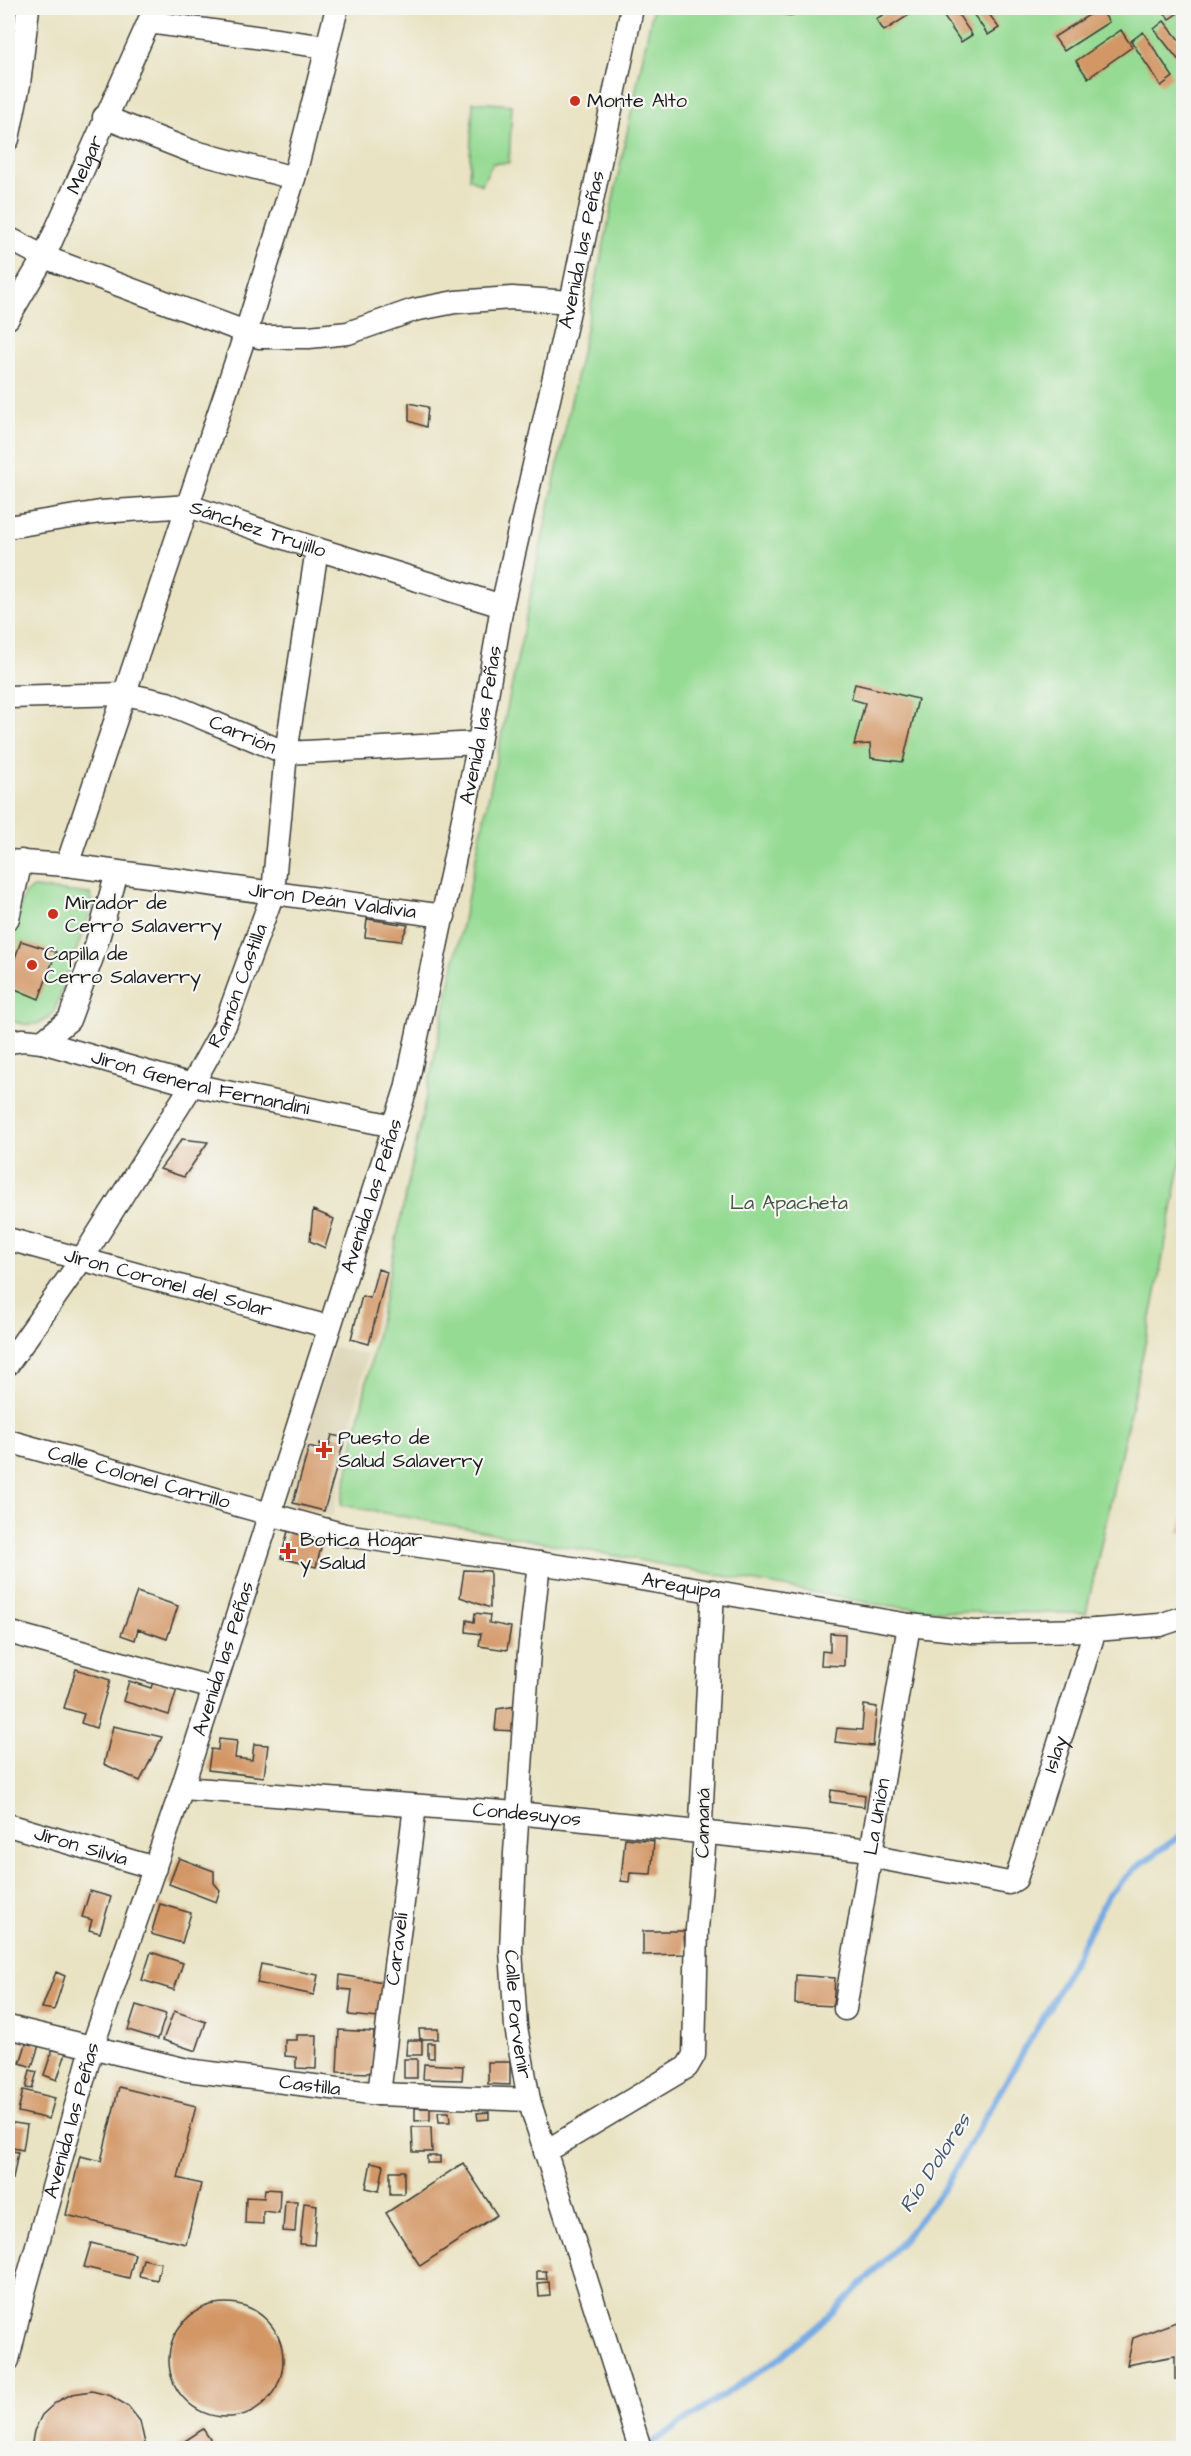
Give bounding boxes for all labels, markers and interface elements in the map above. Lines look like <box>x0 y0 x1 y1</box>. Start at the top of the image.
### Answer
place label: Monte Alto <box>587 87 687 115</box>
marker: Monte Alto <box>568 94 582 108</box>
street label: Melgar <box>60 131 111 199</box>
street label: Avenida las Peñas <box>551 168 612 331</box>
street label: Sánchez Trujillo <box>186 493 329 565</box>
street label: Avenida las Peñas <box>452 644 509 807</box>
street label: Carrión <box>205 708 281 761</box>
street label: Jiron Deán Valdivia <box>247 876 418 926</box>
place label: Mirador de Cerro Salaverry <box>65 889 222 941</box>
marker: Mirador de Cerro Salaverry <box>46 907 60 921</box>
street label: Ramón Castilla <box>201 920 275 1053</box>
place label: Capilla de Cerro Salaverry <box>44 940 201 992</box>
marker: Capilla de Cerro Salaverry <box>25 958 39 972</box>
street label: Jiron General Fernandini <box>88 1043 312 1123</box>
street label: Avenida las Peñas <box>334 1115 410 1277</box>
park label: La Apacheta <box>730 1189 848 1217</box>
street label: Jiron Coronel del Solar <box>61 1241 275 1325</box>
place label: Puesto de Salud Salaverry <box>338 1424 483 1476</box>
street label: Calle Colonel Carrillo <box>45 1439 233 1516</box>
marker: Puesto de Salud Salaverry <box>315 1441 333 1459</box>
place label: Botica Hogar y Salud <box>300 1526 422 1578</box>
marker: Botica Hogar y Salud <box>281 1544 295 1558</box>
street label: Arequipa <box>640 1565 723 1606</box>
street label: Avenida las Peñas <box>186 1578 261 1740</box>
street label: Islay <box>1037 1732 1076 1776</box>
street label: La Unión <box>857 1776 897 1857</box>
street label: Camaná <box>688 1788 718 1858</box>
street label: Condesuyos <box>472 1796 583 1834</box>
street label: Jiron Silvia <box>31 1819 131 1873</box>
street label: Caravelí <box>379 1911 416 1987</box>
street label: Calle Porvenir <box>497 1949 539 2081</box>
street label: Avenida las Peñas <box>37 2038 107 2202</box>
street label: Castilla <box>277 2068 342 2103</box>
water label: Río Dolores <box>892 2107 979 2218</box>

